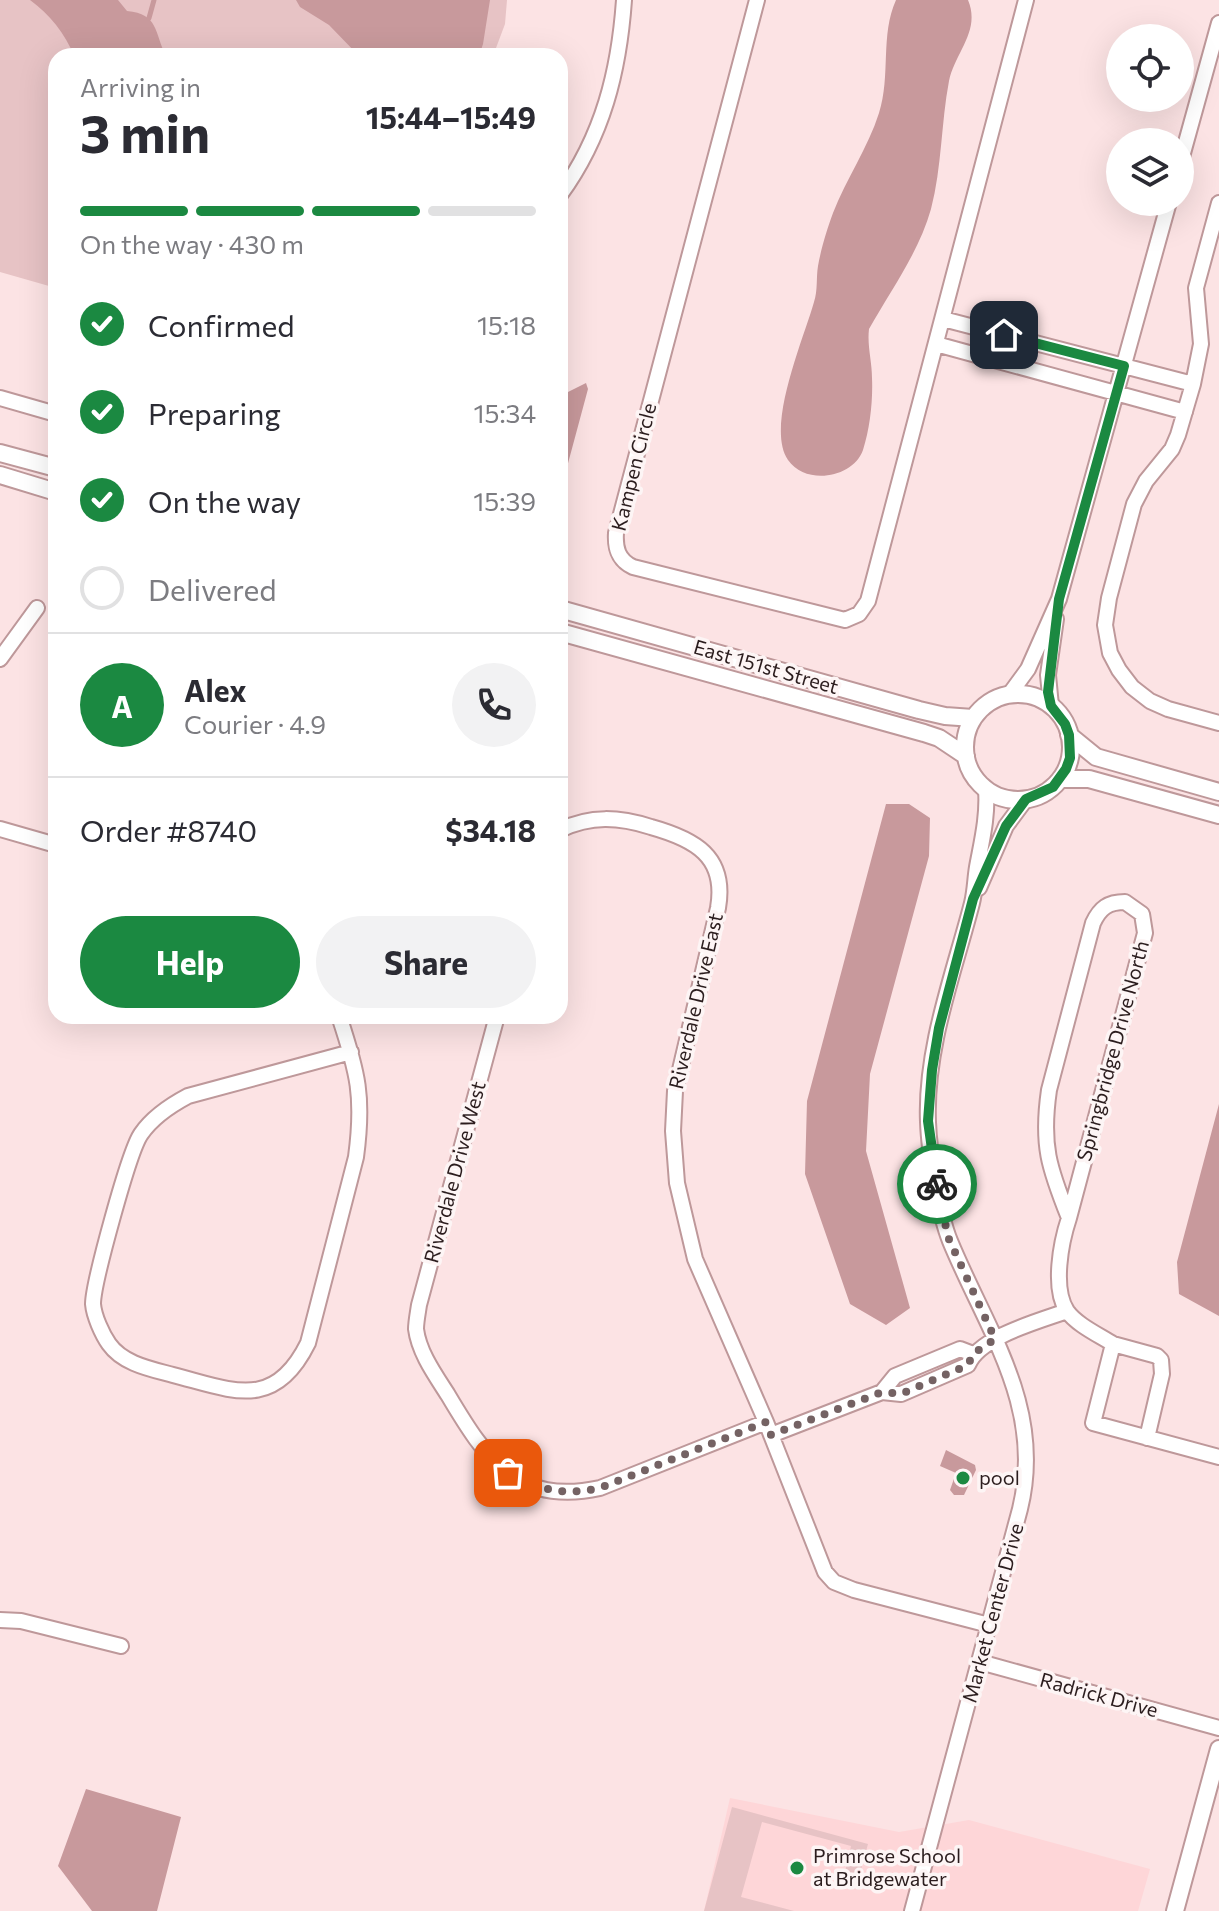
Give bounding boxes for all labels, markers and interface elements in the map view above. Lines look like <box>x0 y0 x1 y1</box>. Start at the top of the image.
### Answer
map controls <box>1106 24 1194 216</box>
button: locate <box>1106 24 1194 112</box>
text: Arriving in <box>80 71 201 102</box>
text: 15:44–15:49 <box>366 98 536 135</box>
text: 3 min <box>80 100 210 164</box>
button: layers <box>1106 128 1194 216</box>
text: On the way · 430 m <box>80 228 304 259</box>
pin <box>970 301 1038 369</box>
icon: check <box>80 302 124 346</box>
text: Confirmed <box>148 306 295 343</box>
text: 15:18 <box>477 309 536 340</box>
icon: home <box>982 313 1026 357</box>
icon: check <box>80 390 124 434</box>
text: Preparing <box>148 394 281 431</box>
text: 15:34 <box>473 397 536 428</box>
street label: Kampen Circle <box>606 400 661 533</box>
icon: check <box>80 478 124 522</box>
text: On the way <box>148 482 301 519</box>
text: 15:39 <box>473 485 536 516</box>
text: Delivered <box>148 570 277 607</box>
street label: East 151st Street <box>691 634 841 698</box>
button: phone <box>452 663 536 747</box>
text: Alex <box>184 671 247 708</box>
text: A <box>111 687 133 724</box>
text: Courier · 4.9 <box>184 708 326 739</box>
text: Order #8740 <box>80 811 257 848</box>
text: $34.18 <box>445 811 536 848</box>
street label: Riverdale Drive East <box>663 910 727 1091</box>
button: Help <box>80 916 300 1008</box>
button: Share <box>316 916 536 1008</box>
street label: Springbridge Drive North <box>1071 938 1153 1164</box>
street label: Riverdale Drive West <box>418 1078 490 1265</box>
courier <box>897 1144 977 1224</box>
icon: bike <box>915 1162 959 1206</box>
pin <box>474 1439 542 1507</box>
icon: bag <box>486 1451 530 1495</box>
place label: pool <box>979 1465 1020 1489</box>
marker: pool <box>954 1469 972 1487</box>
street label: Market Center Drive <box>957 1520 1028 1705</box>
street label: Radrick Drive <box>1038 1667 1161 1721</box>
place label: Primrose School at Bridgewater <box>813 1843 961 1890</box>
marker: Primrose School at Bridgewater <box>788 1859 806 1877</box>

